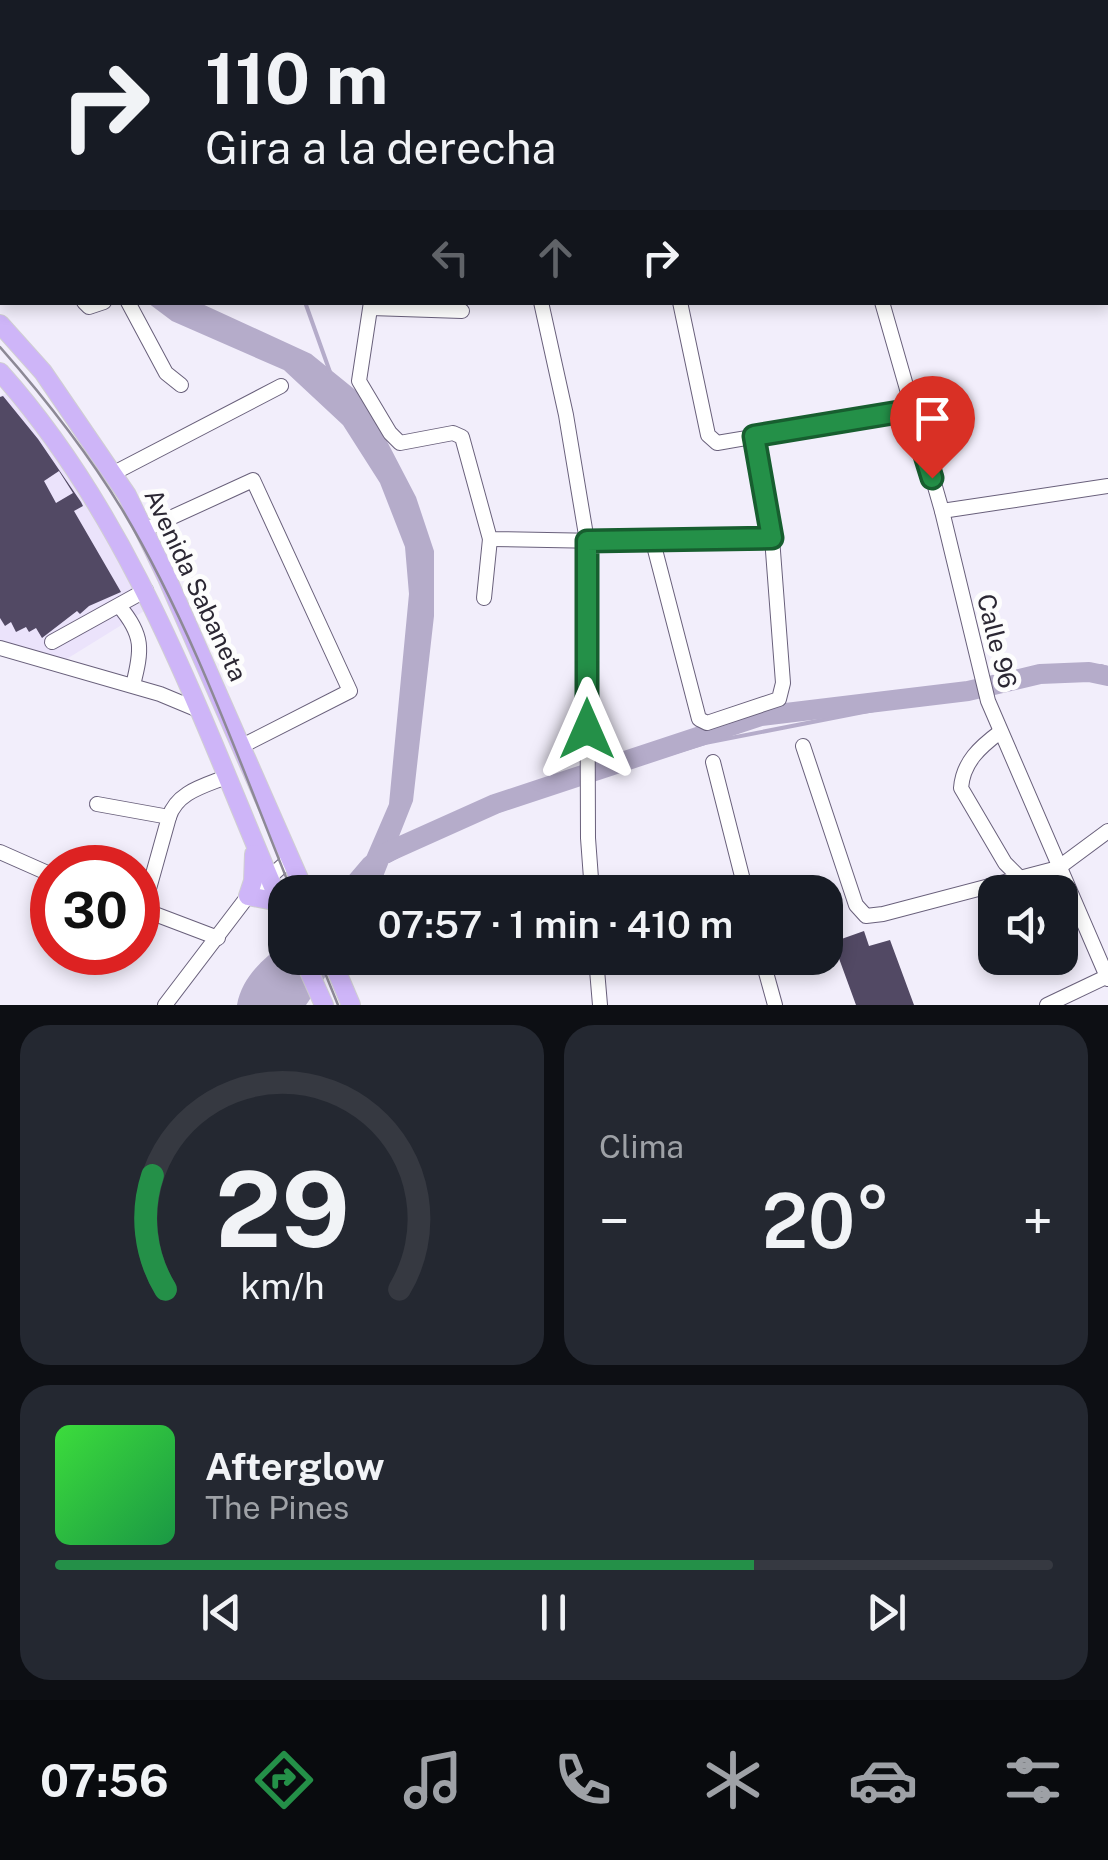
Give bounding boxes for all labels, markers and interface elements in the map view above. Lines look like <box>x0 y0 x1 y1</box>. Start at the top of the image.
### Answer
text: 110 m <box>205 37 389 120</box>
icon: right <box>40 40 170 170</box>
text: Gira a la derecha <box>205 121 556 174</box>
icon: left <box>423 230 478 285</box>
icon: ahead <box>528 230 583 285</box>
icon: right <box>633 230 688 285</box>
pin <box>890 376 975 479</box>
icon: arrive <box>905 391 960 446</box>
street label: Avenida Sabaneta <box>138 484 254 686</box>
street label: Calle 96 <box>971 591 1023 691</box>
position arrow <box>535 677 639 781</box>
speed limit sign: 30 <box>30 845 160 975</box>
map controls <box>978 875 1078 975</box>
button: sound <box>978 875 1078 975</box>
text: 07:57 · 1 min · 410 m <box>378 902 733 947</box>
text: Clima <box>599 1128 684 1165</box>
text: 29 <box>215 1148 349 1270</box>
text: 20° <box>762 1177 890 1265</box>
text: − <box>599 1189 630 1253</box>
text: + <box>1022 1189 1053 1253</box>
text: km/h <box>240 1265 324 1307</box>
text: Afterglow <box>205 1444 385 1489</box>
text: The Pines <box>205 1489 349 1526</box>
icon: previous <box>194 1585 249 1640</box>
icon: pause <box>526 1585 581 1640</box>
icon: next <box>859 1585 914 1640</box>
icon: directions <box>249 1745 319 1815</box>
icon: music <box>398 1745 468 1815</box>
icon: phone <box>548 1745 618 1815</box>
icon: climate <box>698 1745 768 1815</box>
icon: car <box>848 1745 918 1815</box>
icon: filters <box>998 1745 1068 1815</box>
text: 07:56 <box>40 1754 169 1807</box>

